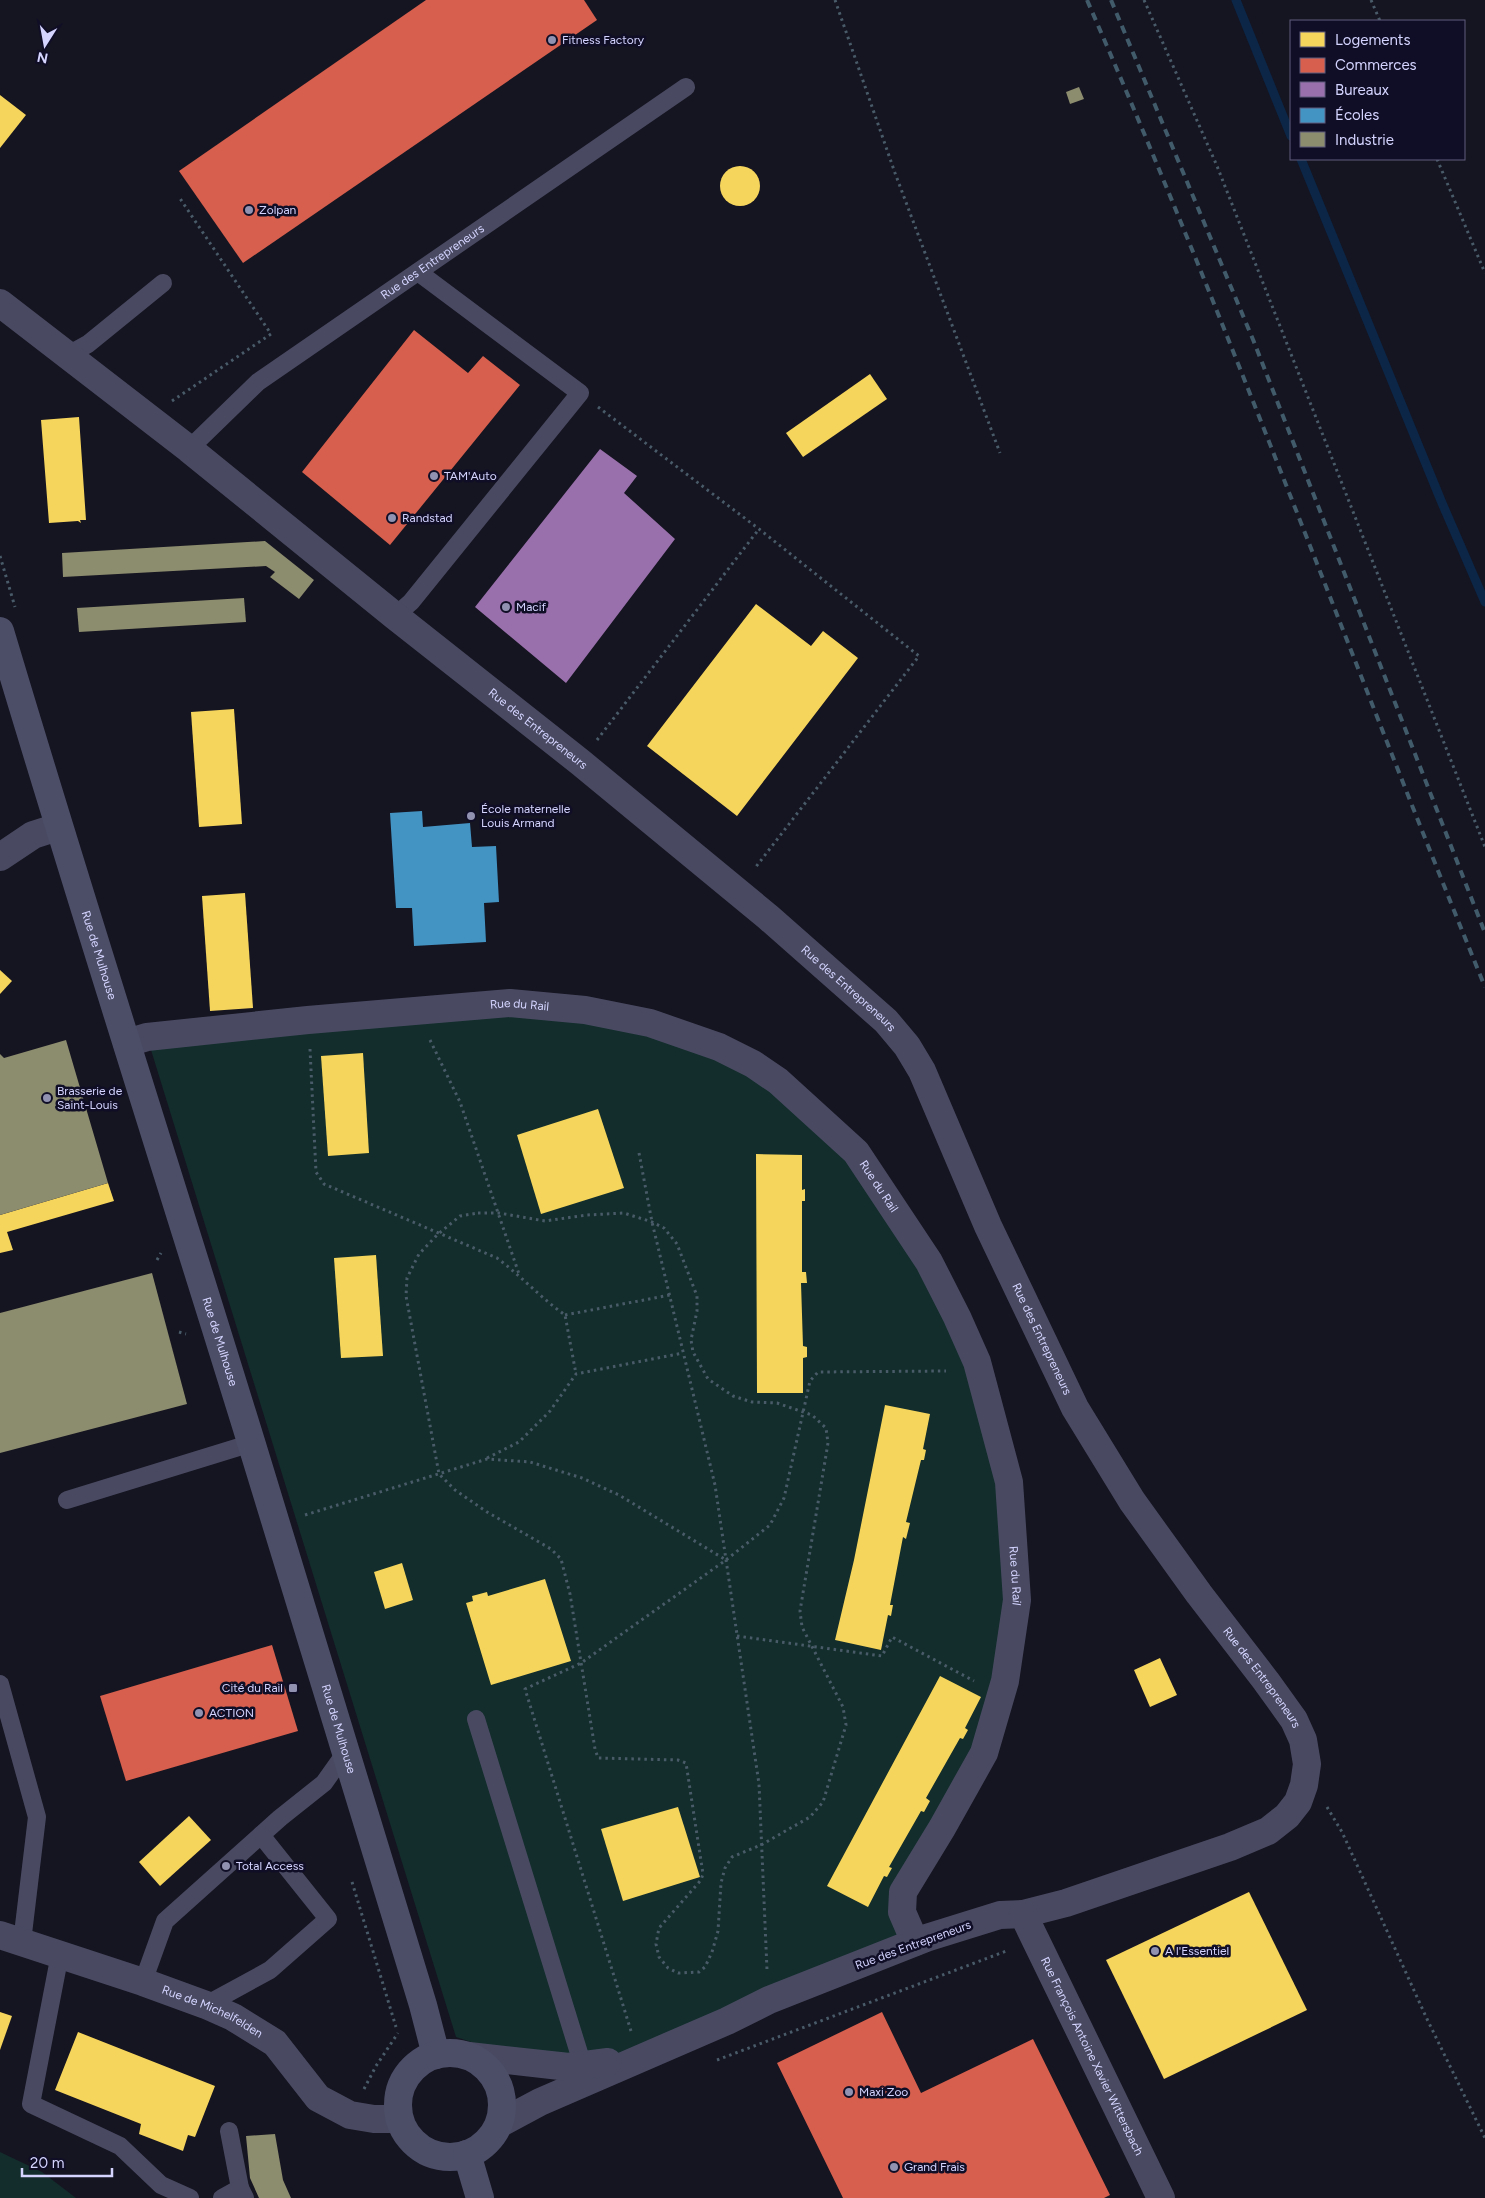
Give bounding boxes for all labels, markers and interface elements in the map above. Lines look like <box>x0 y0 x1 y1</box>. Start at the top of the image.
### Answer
north arrow <box>20 20 70 70</box>
legend <box>1290 20 1465 160</box>
text: Logements <box>1335 31 1410 49</box>
place label: Fitness Factory <box>562 33 645 47</box>
marker: Fitness Factory <box>546 34 558 46</box>
text: N <box>36 48 50 67</box>
text: Commerces <box>1335 56 1417 74</box>
text: Bureaux <box>1335 81 1389 99</box>
text: Écoles <box>1335 106 1379 124</box>
text: Industrie <box>1335 131 1394 149</box>
place label: Zolpan <box>259 203 297 217</box>
marker: Zolpan <box>243 204 255 216</box>
street label: Rue des Entrepreneurs <box>378 221 487 302</box>
place label: TAM'Auto <box>444 469 497 483</box>
marker: TAM'Auto <box>428 470 440 482</box>
place label: Randstad <box>402 511 453 525</box>
marker: Randstad <box>386 512 398 524</box>
place label: Macif <box>516 600 547 614</box>
marker: Macif <box>500 601 512 613</box>
street label: Rue des Entrepreneurs <box>486 685 591 772</box>
place label: École maternelle Louis Armand <box>481 802 571 830</box>
marker: École maternelle Louis Armand <box>465 810 477 822</box>
street label: Rue de Mulhouse <box>79 909 120 1002</box>
street label: Rue des Entrepreneurs <box>798 943 899 1035</box>
street label: Rue du Rail <box>489 996 550 1014</box>
place label: Brasserie de Saint-Louis <box>57 1084 123 1112</box>
marker: Brasserie de Saint-Louis <box>41 1092 53 1104</box>
street label: Rue du Rail <box>856 1158 901 1215</box>
street label: Rue des Entrepreneurs <box>1009 1281 1075 1397</box>
street label: Rue de Mulhouse <box>199 1295 240 1388</box>
street label: Rue du Rail <box>1006 1546 1024 1606</box>
street label: Rue des Entrepreneurs <box>1220 1624 1304 1731</box>
place label: Cité du Rail <box>222 1681 283 1695</box>
marker: Cité du Rail <box>287 1682 299 1694</box>
street label: Rue de Mulhouse <box>319 1683 359 1776</box>
place label: ACTION <box>209 1706 254 1720</box>
marker: ACTION <box>193 1707 205 1719</box>
place label: Total Access <box>236 1859 304 1873</box>
marker: Total Access <box>220 1860 232 1872</box>
street label: Rue des Entrepreneurs <box>853 1917 973 1972</box>
place label: A l'Essentiel <box>1165 1944 1229 1958</box>
marker: A l'Essentiel <box>1149 1945 1161 1957</box>
street label: Rue François Antoine Xavier Wittersbach <box>1038 1955 1146 2158</box>
street label: Rue de Michelfelden <box>160 1983 266 2041</box>
place label: Maxi Zoo <box>859 2085 908 2099</box>
marker: Maxi Zoo <box>843 2086 855 2098</box>
scale bar <box>22 2146 112 2178</box>
text: 20 m <box>30 2154 64 2172</box>
place label: Grand Frais <box>904 2160 965 2174</box>
marker: Grand Frais <box>888 2161 900 2173</box>

